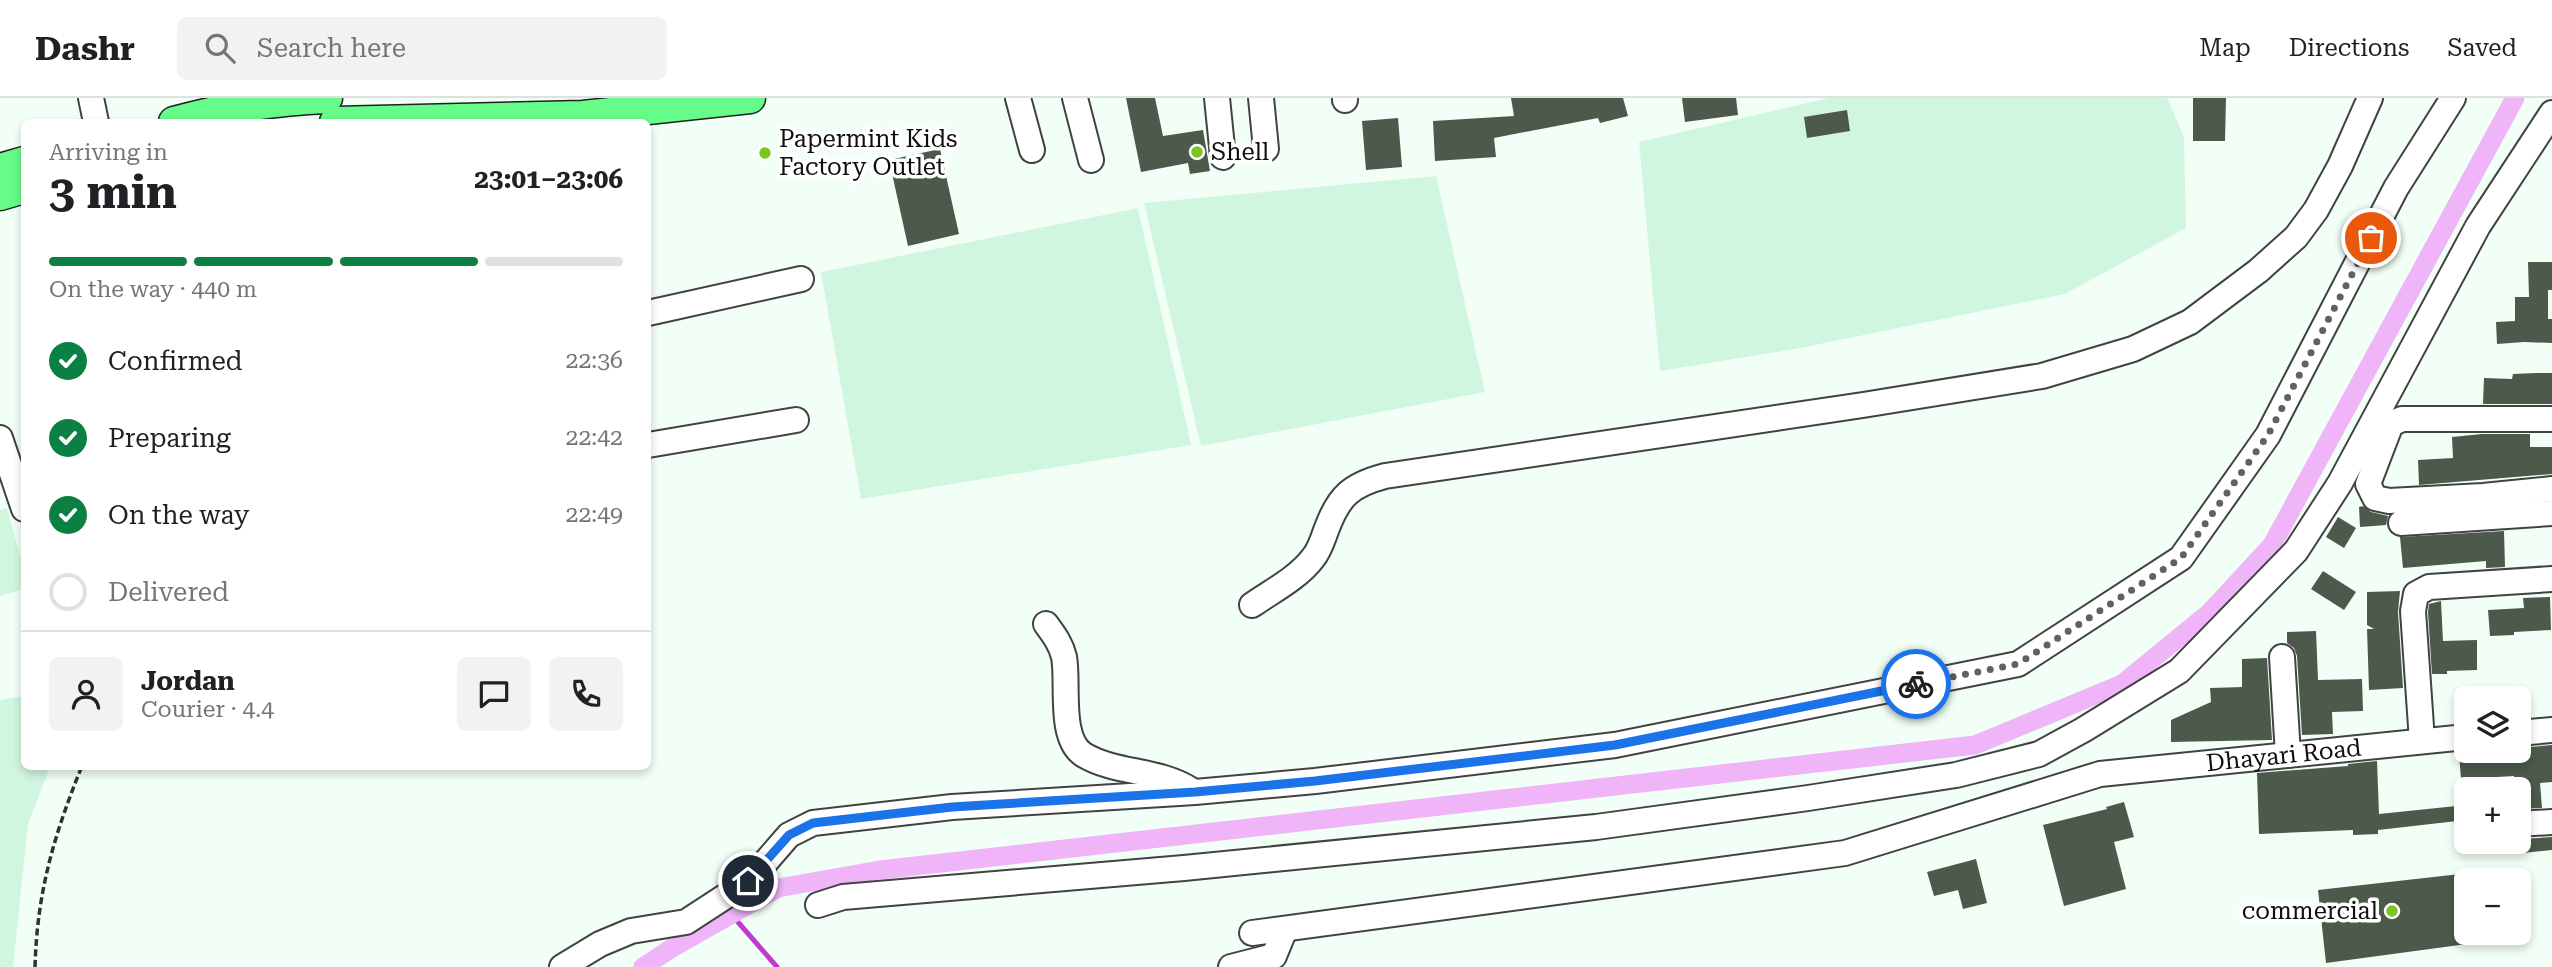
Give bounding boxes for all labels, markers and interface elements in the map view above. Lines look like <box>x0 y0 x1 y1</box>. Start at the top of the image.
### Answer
search box <box>177 17 667 80</box>
text: Dashr <box>35 29 135 68</box>
icon: search <box>201 29 239 67</box>
text: Search here <box>257 33 406 63</box>
text: Map <box>2199 34 2251 62</box>
text: Directions <box>2289 34 2409 62</box>
text: Saved <box>2447 34 2517 62</box>
place label: Papermint Kids Factory Outlet <box>779 125 958 181</box>
place label: Shell <box>1211 138 1269 166</box>
text: Arriving in <box>49 139 168 166</box>
marker: Shell <box>1189 144 1205 160</box>
marker: Papermint Kids Factory Outlet <box>757 145 773 161</box>
text: 23:01–23:06 <box>474 164 623 194</box>
text: 3 min <box>49 165 177 219</box>
pin <box>2341 208 2401 268</box>
icon: bag <box>2352 219 2390 257</box>
text: On the way · 440 m <box>49 276 257 303</box>
icon: check <box>49 342 87 380</box>
text: Confirmed <box>108 346 243 376</box>
text: 22:36 <box>566 347 623 374</box>
icon: check <box>49 419 87 457</box>
text: Preparing <box>108 423 231 453</box>
text: 22:42 <box>566 424 623 451</box>
icon: check <box>49 496 87 534</box>
text: On the way <box>108 500 249 530</box>
text: 22:49 <box>566 501 623 528</box>
text: Delivered <box>108 577 229 607</box>
courier <box>1881 649 1951 719</box>
button: person <box>49 657 123 731</box>
button: chat <box>457 657 531 731</box>
button: phone <box>549 657 623 731</box>
icon: bike <box>1897 665 1935 703</box>
text: Jordan <box>141 666 235 696</box>
map controls <box>2454 686 2531 945</box>
button: layers <box>2454 686 2531 763</box>
text: Courier · 4.4 <box>141 696 274 723</box>
street label: Dhayari Road <box>2205 734 2363 777</box>
button: + <box>2454 777 2531 854</box>
pin <box>718 851 778 911</box>
icon: home <box>729 862 767 900</box>
button: − <box>2454 868 2531 945</box>
place label: commercial <box>2242 897 2378 925</box>
marker: commercial <box>2384 903 2400 919</box>

